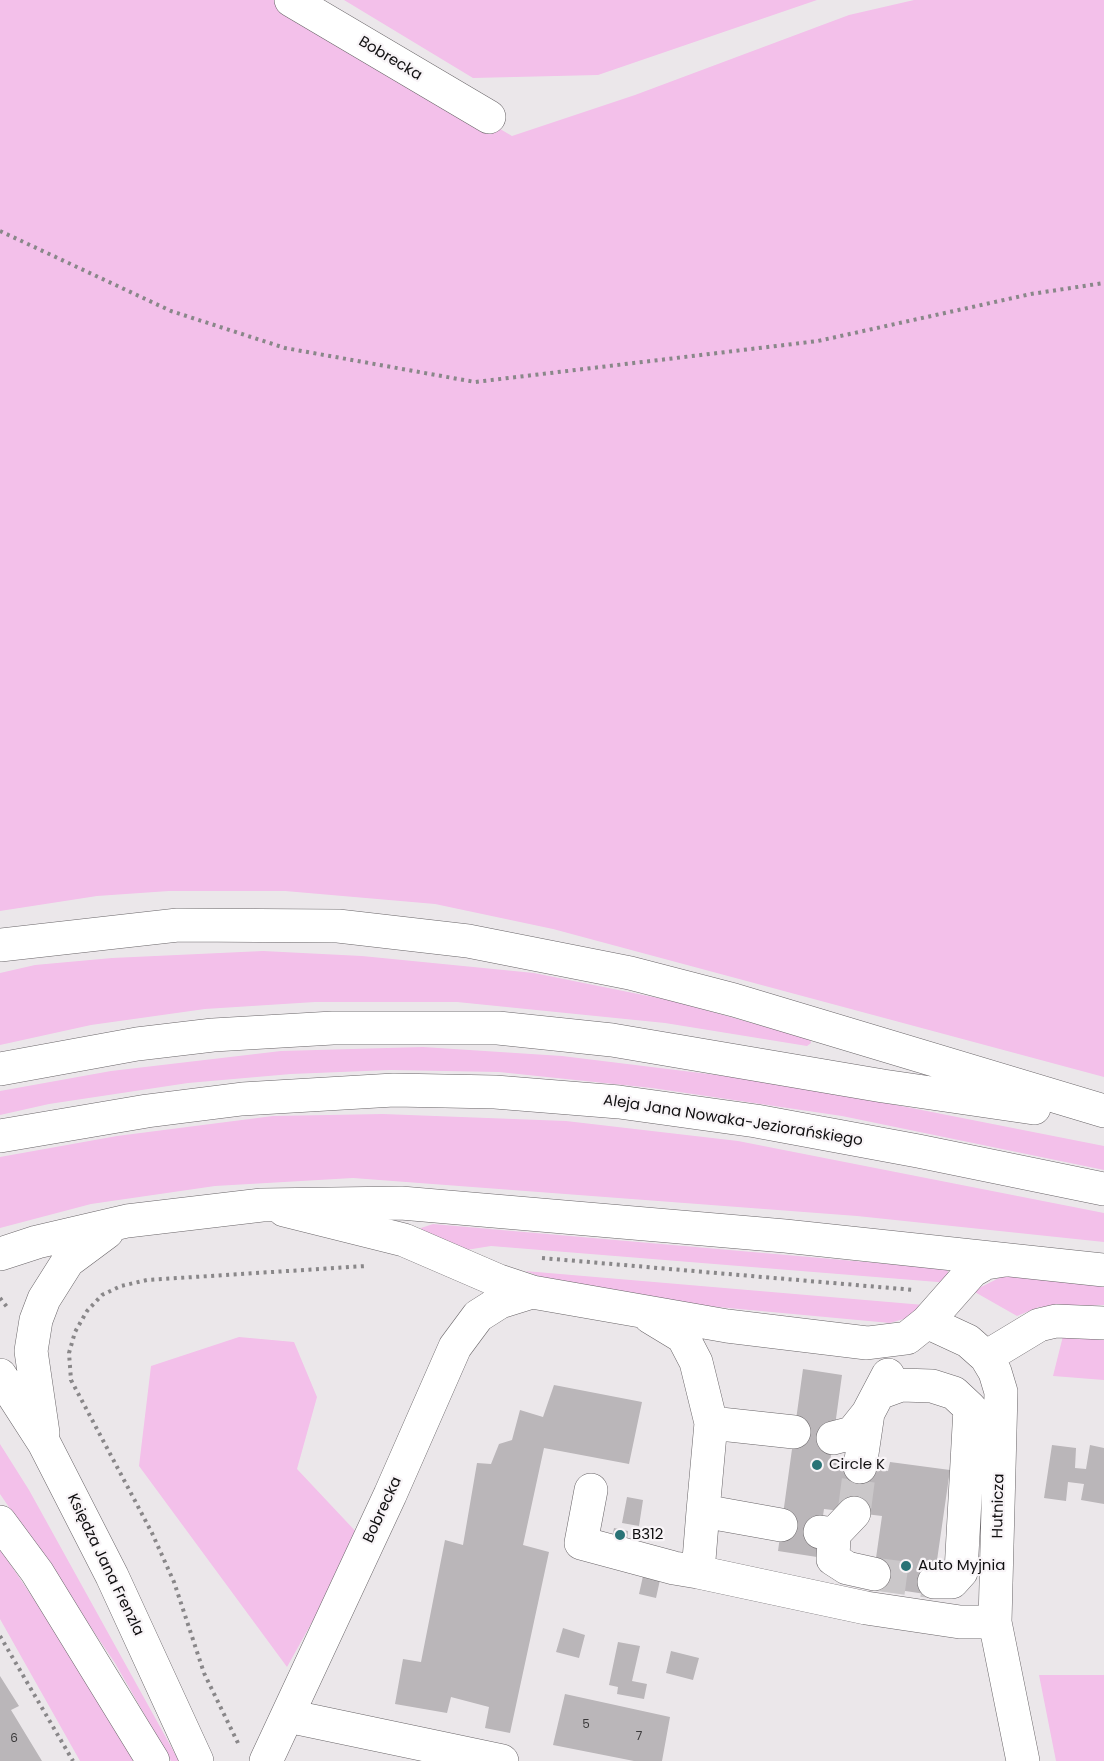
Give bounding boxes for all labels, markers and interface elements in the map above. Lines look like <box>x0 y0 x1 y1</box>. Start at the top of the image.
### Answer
street label: Bobrecka <box>355 33 425 85</box>
street label: Aleja Jana Nowaka-Jeziorańskiego <box>602 1092 864 1150</box>
place label: Circle K <box>829 1456 885 1474</box>
marker: Circle K <box>810 1458 824 1472</box>
street label: Hutnicza <box>989 1473 1009 1539</box>
street label: Bobrecka <box>360 1474 406 1546</box>
street label: Księdza Jana Frenzla <box>63 1491 147 1639</box>
place label: B312 <box>632 1526 663 1544</box>
marker: B312 <box>613 1528 627 1542</box>
place label: Auto Myjnia <box>918 1557 1005 1575</box>
marker: Auto Myjnia <box>899 1559 913 1573</box>
house number: 5 <box>582 1718 590 1732</box>
house number: 7 <box>636 1730 642 1744</box>
house number: 6 <box>10 1732 18 1746</box>

